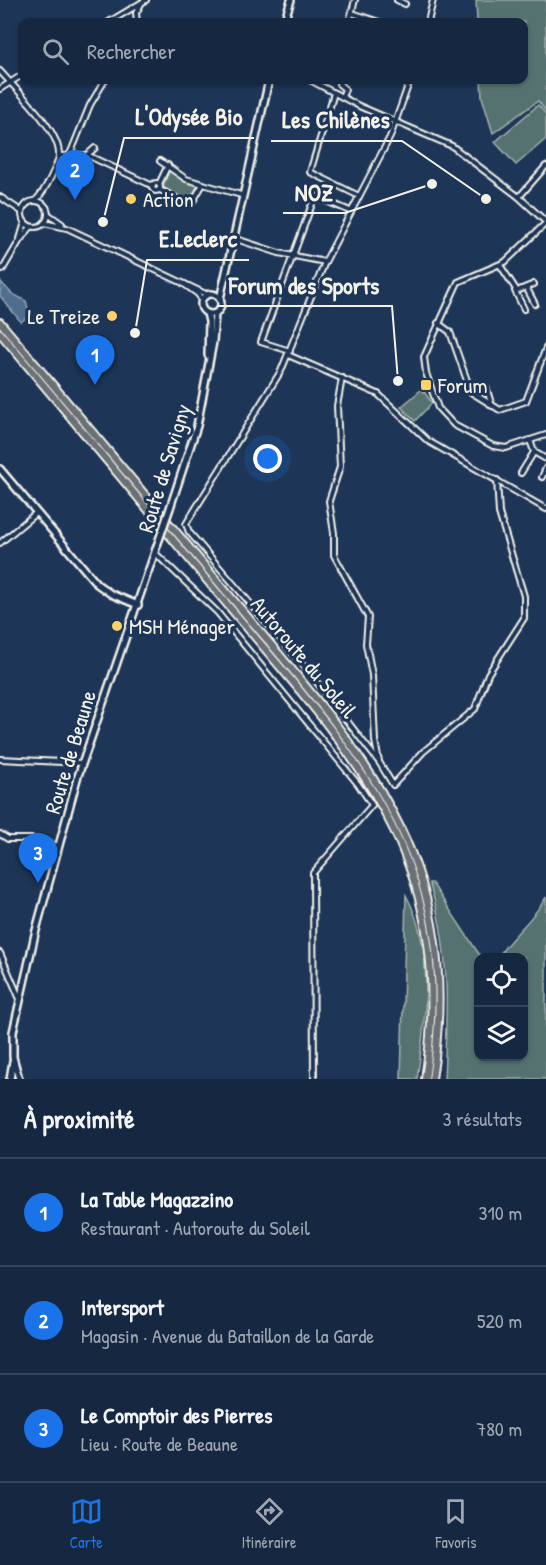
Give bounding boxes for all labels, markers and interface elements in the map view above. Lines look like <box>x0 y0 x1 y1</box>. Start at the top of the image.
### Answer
search box <box>18 18 528 84</box>
icon: search <box>39 35 72 68</box>
text: Rechercher <box>87 36 176 66</box>
callout: L'Odysée Bio <box>124 96 254 138</box>
callout: Les Chilènes <box>271 99 402 141</box>
text: L'Odysée Bio <box>136 100 243 133</box>
text: Les Chilènes <box>282 103 390 135</box>
pin: 2 <box>56 150 94 200</box>
callout: NOZ <box>283 171 345 213</box>
text: NOZ <box>295 176 334 208</box>
place label: Action <box>143 184 194 214</box>
marker: Action <box>124 192 138 206</box>
callout: E.Leclerc <box>147 218 249 260</box>
text: E.Leclerc <box>159 222 238 254</box>
callout: Forum des Sports <box>217 264 392 306</box>
text: Forum des Sports <box>228 269 379 302</box>
place label: Le Treize <box>27 301 100 331</box>
marker: Le Treize <box>105 309 119 323</box>
pin: 1 <box>76 336 115 385</box>
place label: Forum <box>437 370 487 400</box>
marker: Forum <box>419 378 433 392</box>
street label: Route de Savigny <box>130 400 198 536</box>
your location <box>253 444 282 473</box>
street label: Autoroute du Soleil <box>244 590 364 724</box>
place label: MSH Ménager <box>129 611 236 641</box>
marker: MSH Ménager <box>110 619 124 633</box>
street label: Route de Beaune <box>37 686 103 817</box>
pin: 3 <box>18 834 57 883</box>
map controls <box>474 953 528 1061</box>
button: locate <box>474 953 528 1007</box>
button: layers <box>474 1007 528 1061</box>
text: À proximité <box>24 1101 135 1136</box>
text: 3 résultats <box>442 1105 522 1132</box>
text: La Table Magazzino <box>81 1184 233 1214</box>
text: 1 <box>40 1199 47 1226</box>
text: 310 m <box>479 1199 522 1226</box>
text: Restaurant · Autoroute du Soleil <box>81 1214 310 1241</box>
text: Intersport <box>81 1292 164 1322</box>
text: 2 <box>39 1307 48 1334</box>
text: 520 m <box>477 1307 522 1334</box>
text: Magasin · Avenue du Bataillon de la Garde <box>81 1322 374 1349</box>
text: Le Comptoir des Pierres <box>81 1400 273 1430</box>
text: 3 <box>39 1415 48 1442</box>
text: 780 m <box>476 1415 522 1442</box>
text: Lieu · Route de Beaune <box>81 1430 238 1457</box>
tab: Carte <box>69 1495 103 1553</box>
tab: Itinéraire <box>242 1495 297 1553</box>
tab: Favoris <box>435 1495 476 1553</box>

